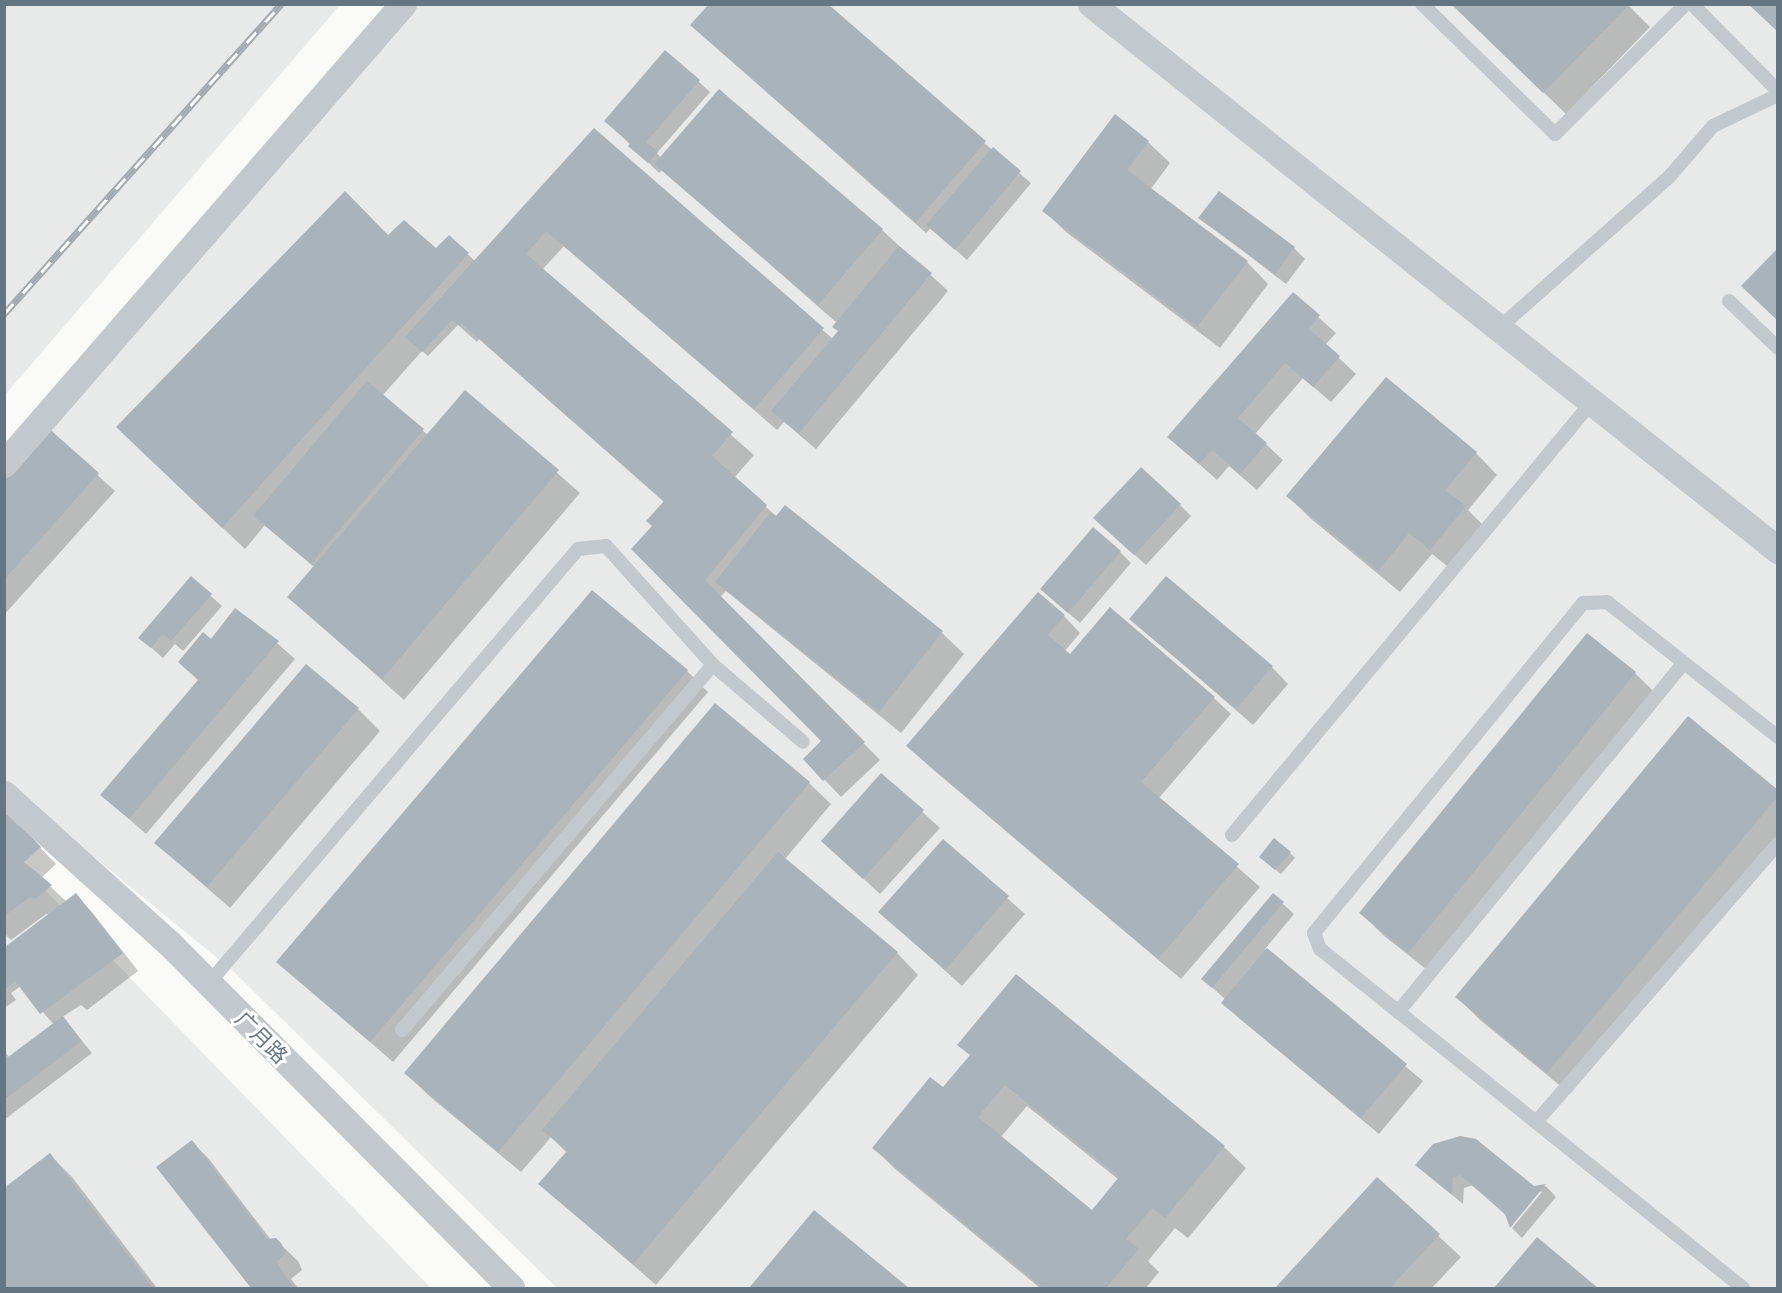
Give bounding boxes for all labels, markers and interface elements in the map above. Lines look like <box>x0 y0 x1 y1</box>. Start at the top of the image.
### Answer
street label: 广月路 <box>231 1006 293 1068</box>

